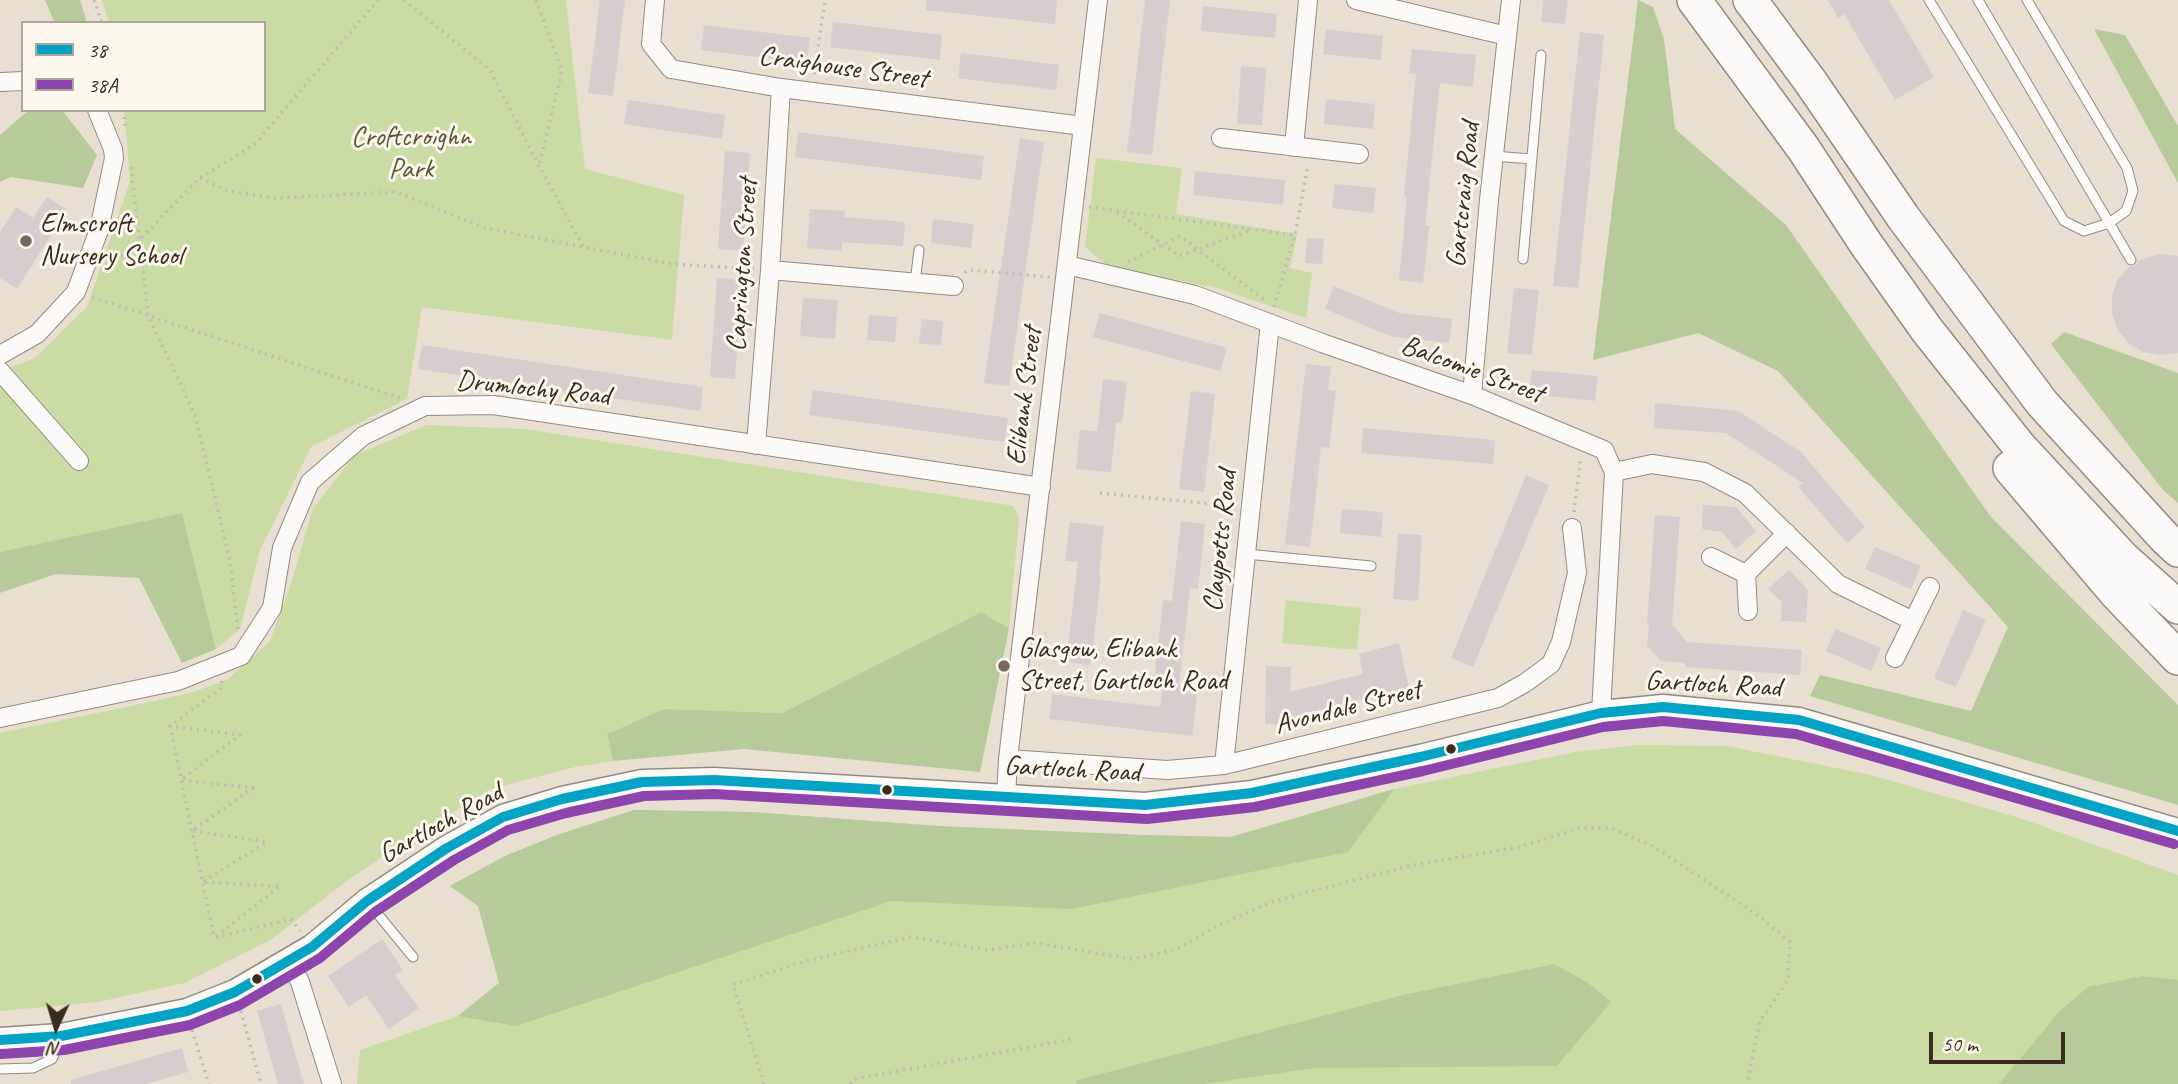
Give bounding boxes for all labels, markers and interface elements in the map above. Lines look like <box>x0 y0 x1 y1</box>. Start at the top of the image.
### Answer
legend <box>21 21 266 112</box>
text: 38 <box>88 37 107 63</box>
street label: Craighouse Street <box>757 40 929 96</box>
text: 38A <box>88 72 117 98</box>
park label: Croftcroighn Park <box>351 121 471 187</box>
street label: Gartcraig Road <box>1440 121 1488 269</box>
street label: Caprington Street <box>720 177 766 353</box>
place label: Elmscroft Nursery School <box>40 208 182 274</box>
marker: Elmscroft Nursery School <box>18 233 34 249</box>
street label: Elibank Street <box>1000 325 1050 467</box>
street label: Balcomie Street <box>1396 329 1548 411</box>
street label: Drumlochy Road <box>454 364 612 414</box>
street label: Claypotts Road <box>1197 469 1245 613</box>
place label: Glasgow, Elibank Street, Gartloch Road <box>1018 633 1227 699</box>
marker: Glasgow, Elibank Street, Gartloch Road <box>996 658 1012 674</box>
street label: Gartloch Road <box>1644 665 1782 705</box>
street label: Avondale Street <box>1271 674 1425 742</box>
unlabelled marker <box>1444 742 1458 756</box>
street label: Gartloch Road <box>1003 750 1141 790</box>
street label: Gartloch Road <box>373 776 509 872</box>
unlabelled marker <box>880 783 894 797</box>
unlabelled marker <box>250 972 264 986</box>
north arrow <box>21 993 91 1063</box>
scale bar <box>1933 1018 2070 1062</box>
text: 50 m <box>1942 1031 1978 1057</box>
text: N <box>48 1037 61 1061</box>

